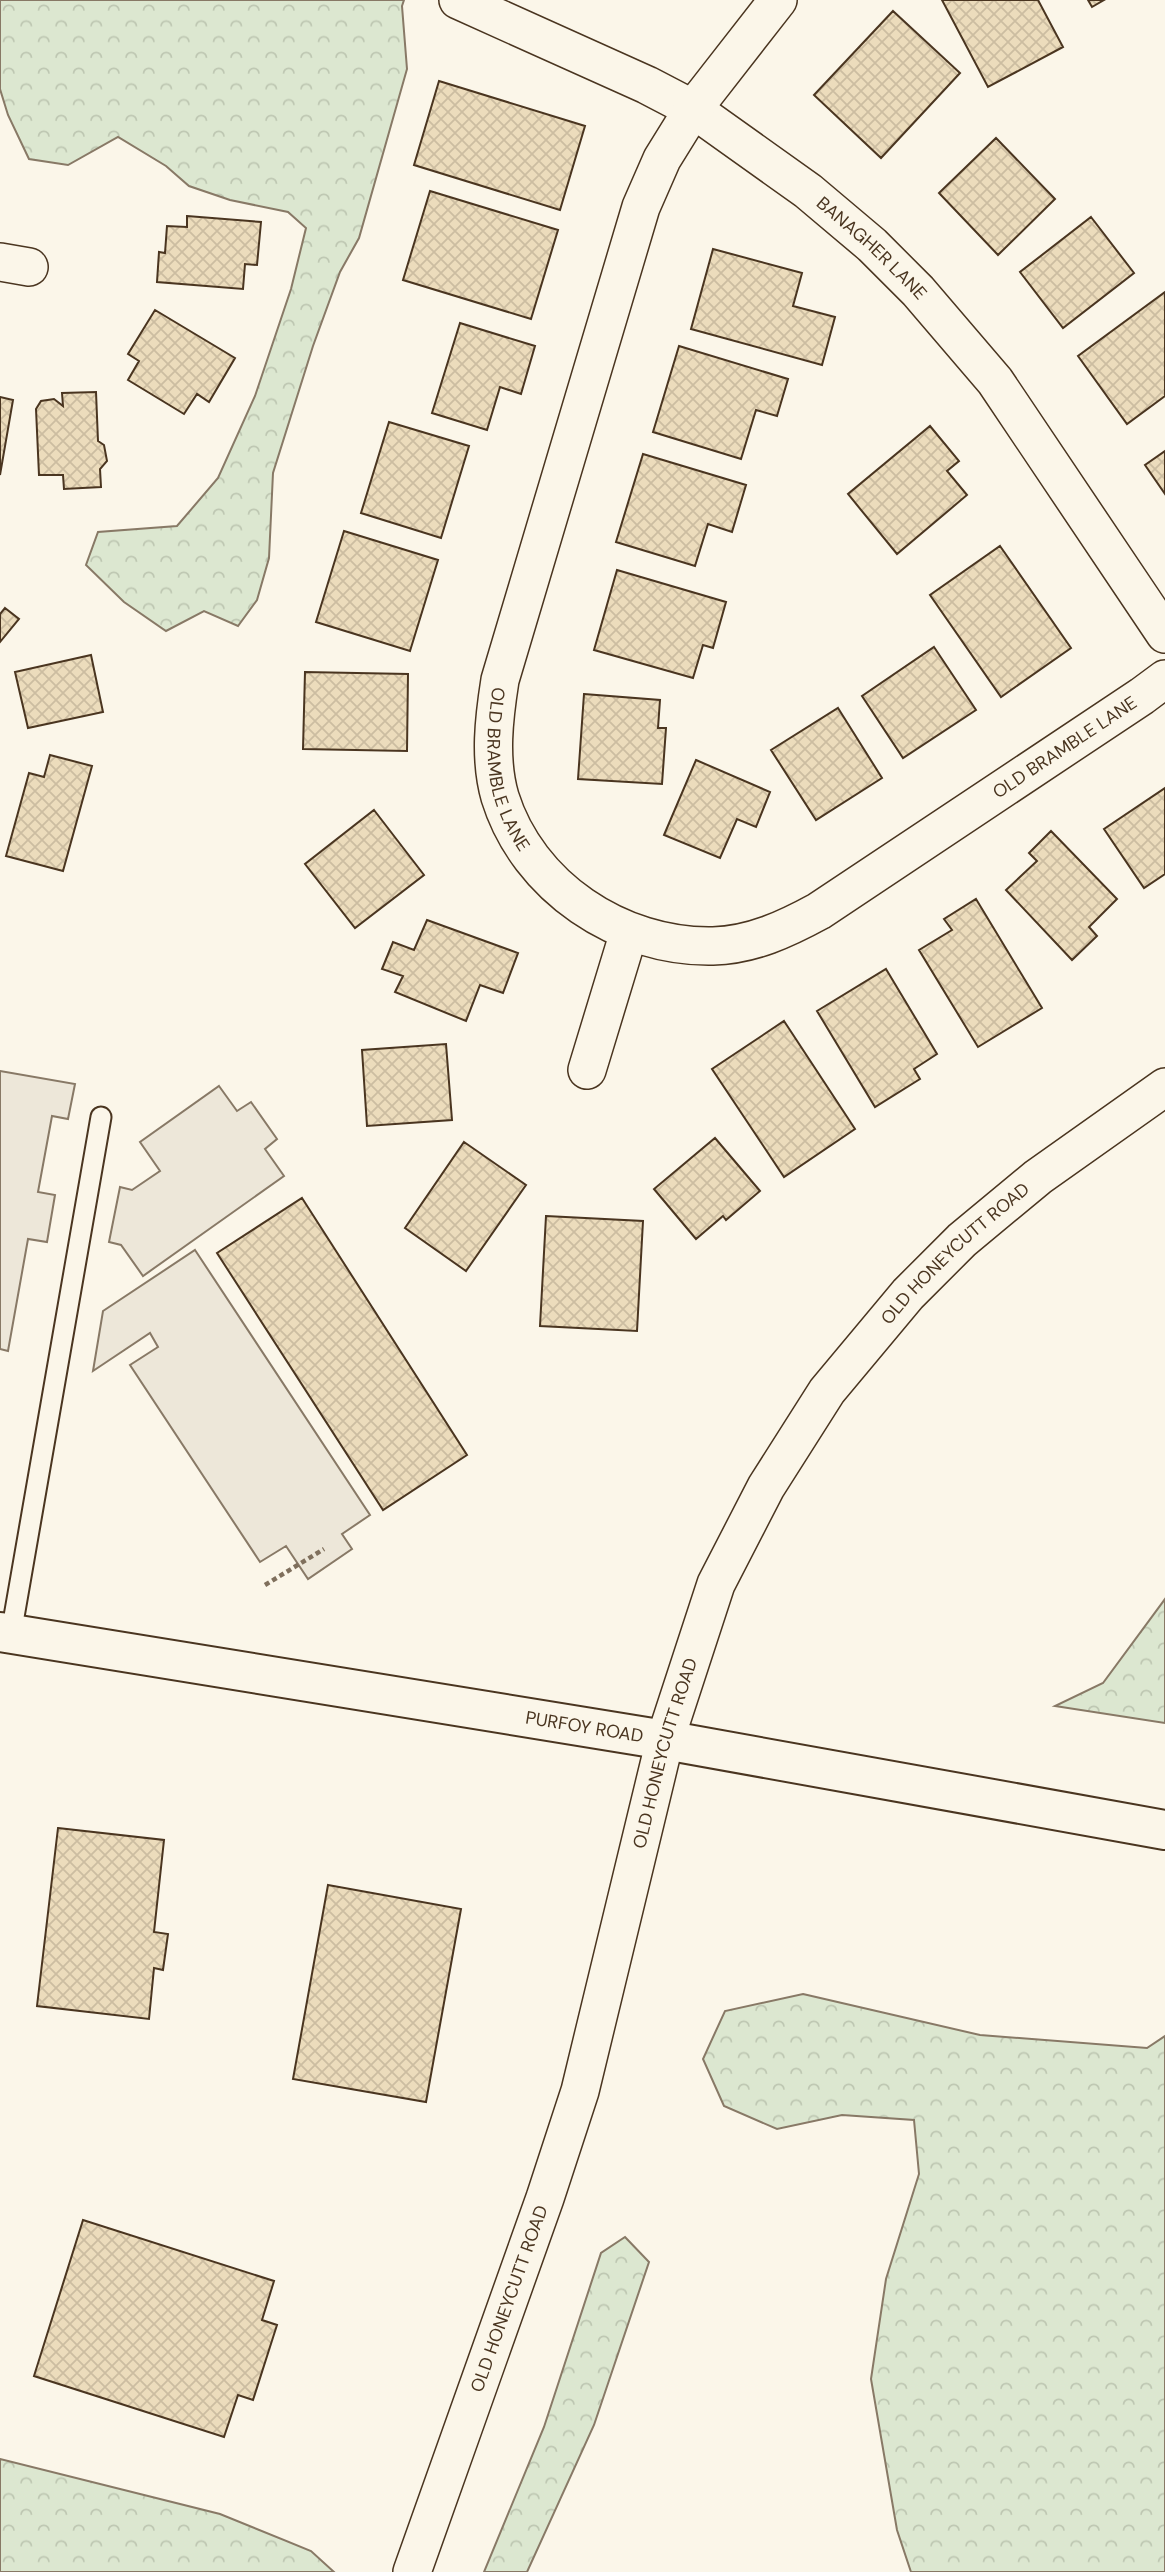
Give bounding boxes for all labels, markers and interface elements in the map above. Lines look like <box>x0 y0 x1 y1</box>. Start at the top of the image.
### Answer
street label: BANAGHER LANE <box>811 191 932 305</box>
street label: OLD BRAMBLE LANE <box>481 686 535 856</box>
street label: OLD BRAMBLE LANE <box>988 691 1142 804</box>
street label: OLD HONEYCUTT ROAD <box>875 1177 1034 1330</box>
street label: OLD HONEYCUTT ROAD <box>627 1655 703 1851</box>
street label: PURFOY ROAD <box>524 1706 645 1748</box>
street label: OLD HONEYCUTT ROAD <box>465 2202 553 2396</box>

